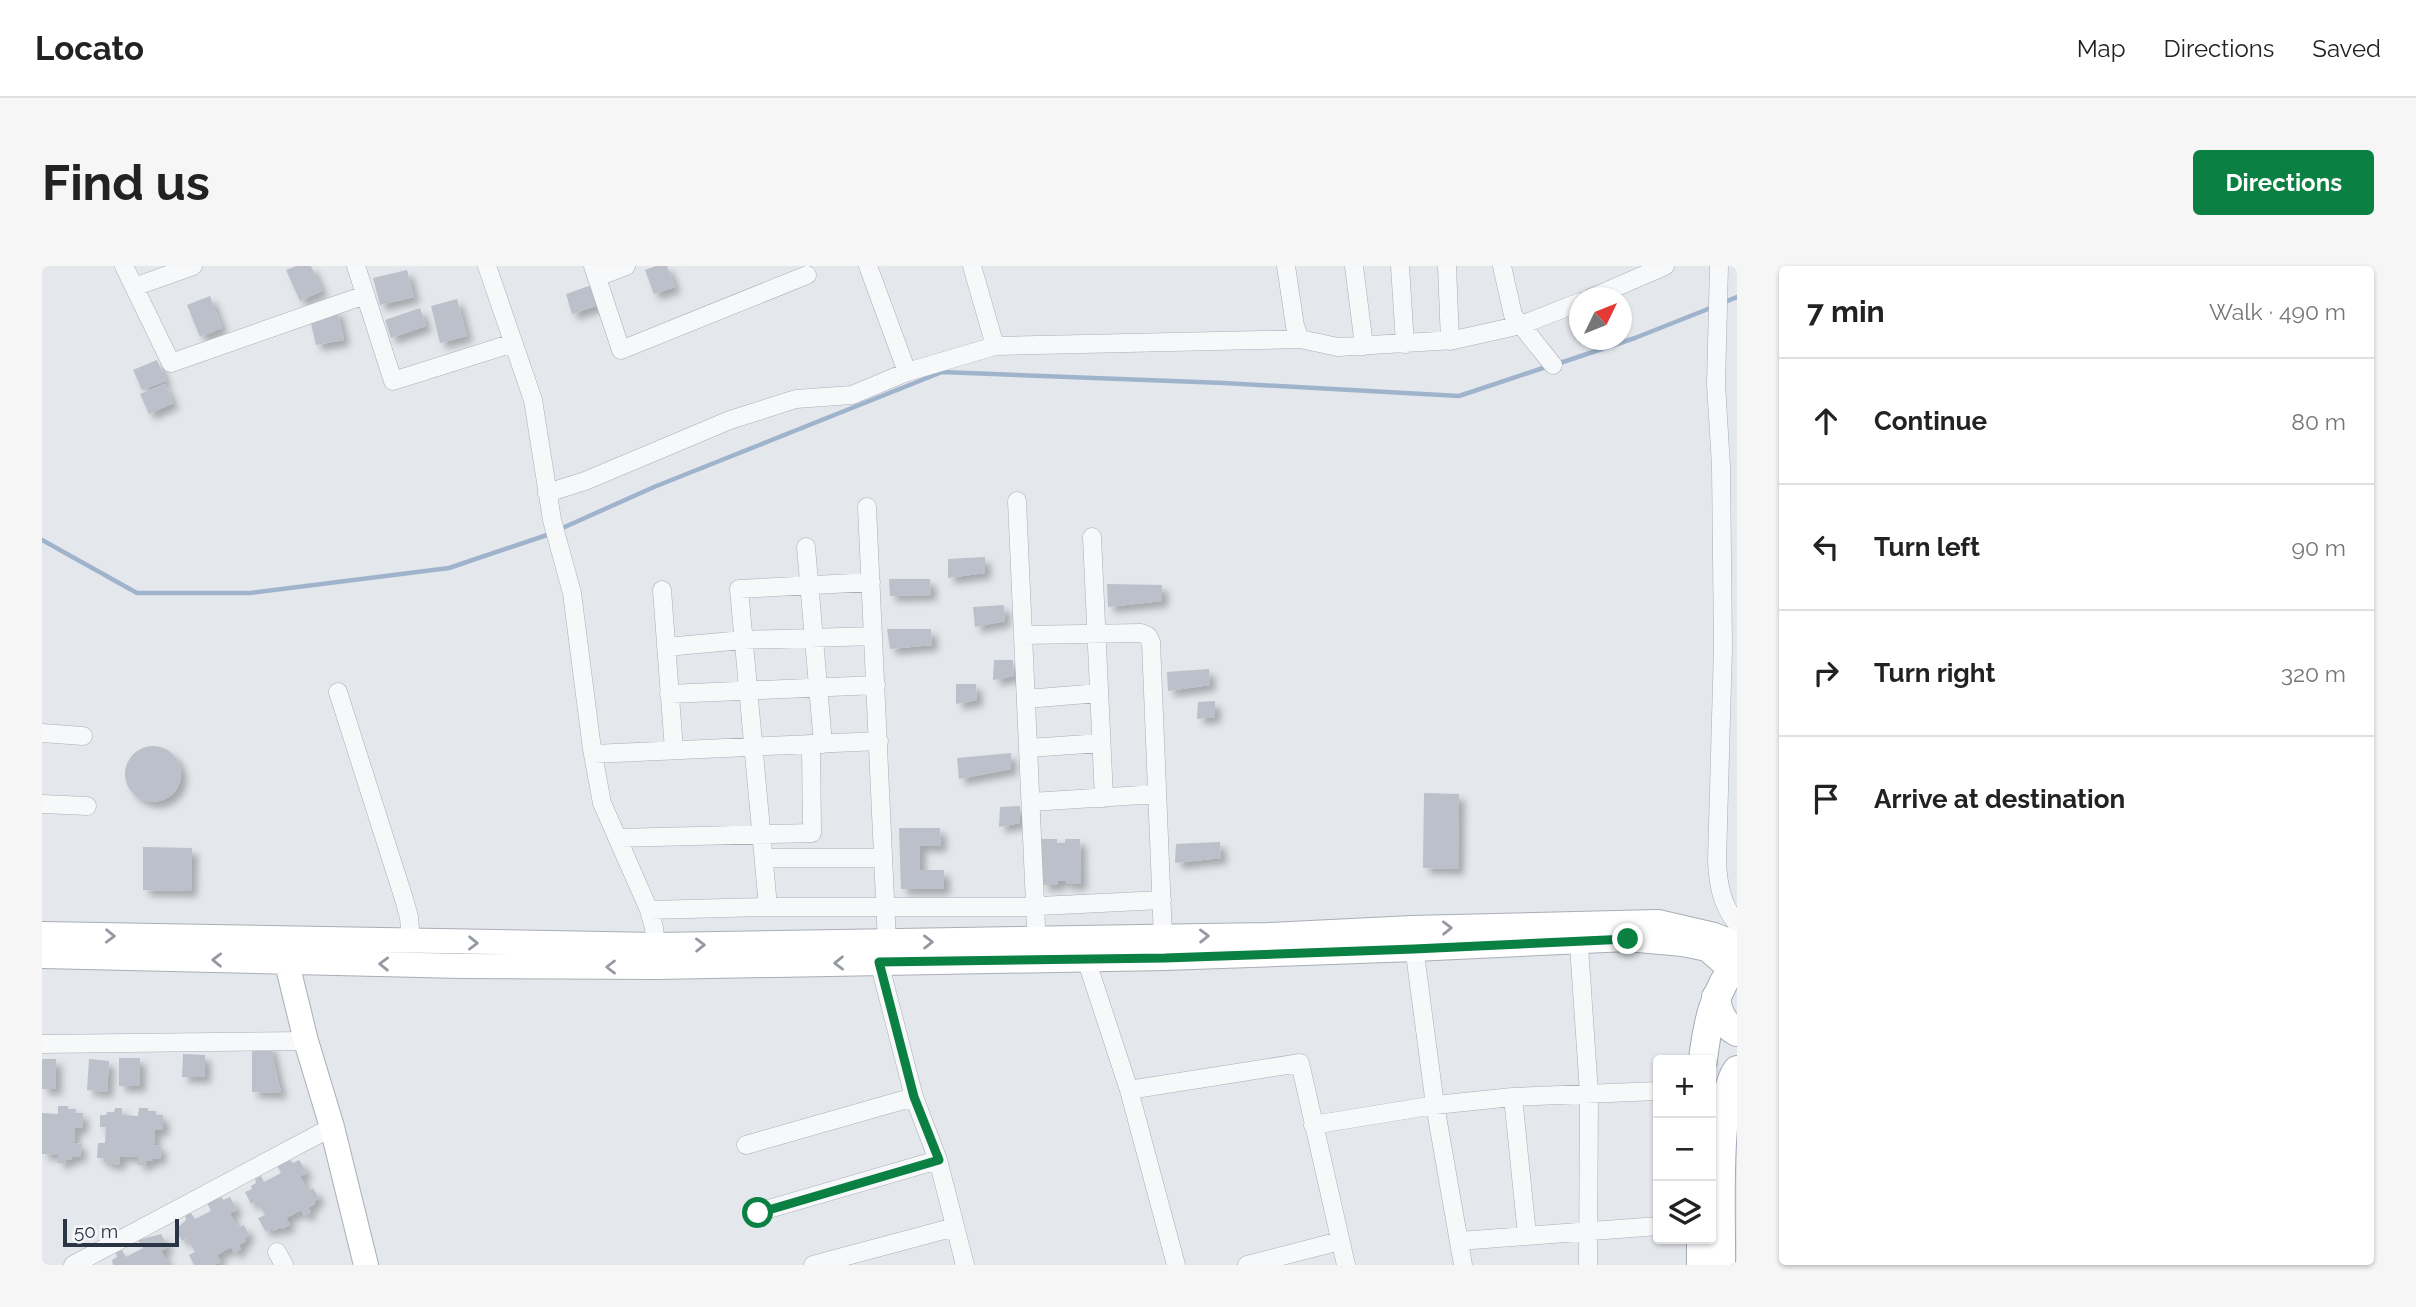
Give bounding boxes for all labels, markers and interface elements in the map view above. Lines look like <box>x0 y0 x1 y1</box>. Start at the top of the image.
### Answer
text: Locato <box>35 29 144 68</box>
text: Map <box>2077 34 2126 63</box>
text: Directions <box>2164 34 2274 63</box>
text: Saved <box>2312 34 2381 63</box>
button: Directions <box>2193 150 2374 215</box>
text: Find us <box>42 154 210 211</box>
north arrow <box>1569 287 1632 350</box>
text: 7 min <box>1807 294 1885 329</box>
text: Walk · 490 m <box>2209 298 2346 325</box>
icon: ahead <box>1807 402 1845 440</box>
text: Continue <box>1874 406 1987 436</box>
text: 80 m <box>2291 408 2346 435</box>
icon: left <box>1807 528 1845 566</box>
text: Turn left <box>1874 532 1980 562</box>
text: 90 m <box>2291 534 2346 561</box>
icon: right <box>1807 654 1845 692</box>
text: Turn right <box>1874 658 1995 688</box>
text: 320 m <box>2281 660 2346 687</box>
icon: arrive <box>1807 780 1845 818</box>
text: Arrive at destination <box>1874 784 2125 814</box>
one-way arrow <box>1442 920 1453 935</box>
route end <box>1612 923 1643 954</box>
one-way arrow <box>105 928 116 944</box>
one-way arrow <box>1199 929 1210 944</box>
one-way arrow <box>923 934 933 950</box>
one-way arrow <box>468 935 478 951</box>
one-way arrow <box>695 937 706 953</box>
one-way arrow <box>212 953 223 968</box>
one-way arrow <box>833 955 843 971</box>
one-way arrow <box>378 957 389 972</box>
one-way arrow <box>606 959 616 975</box>
map controls <box>1653 1055 1716 1244</box>
button: + <box>1653 1055 1716 1118</box>
button: − <box>1653 1118 1716 1181</box>
button: layers <box>1653 1181 1716 1244</box>
route start <box>742 1197 773 1228</box>
scale bar <box>63 1216 178 1248</box>
text: 50 m <box>74 1220 118 1242</box>

